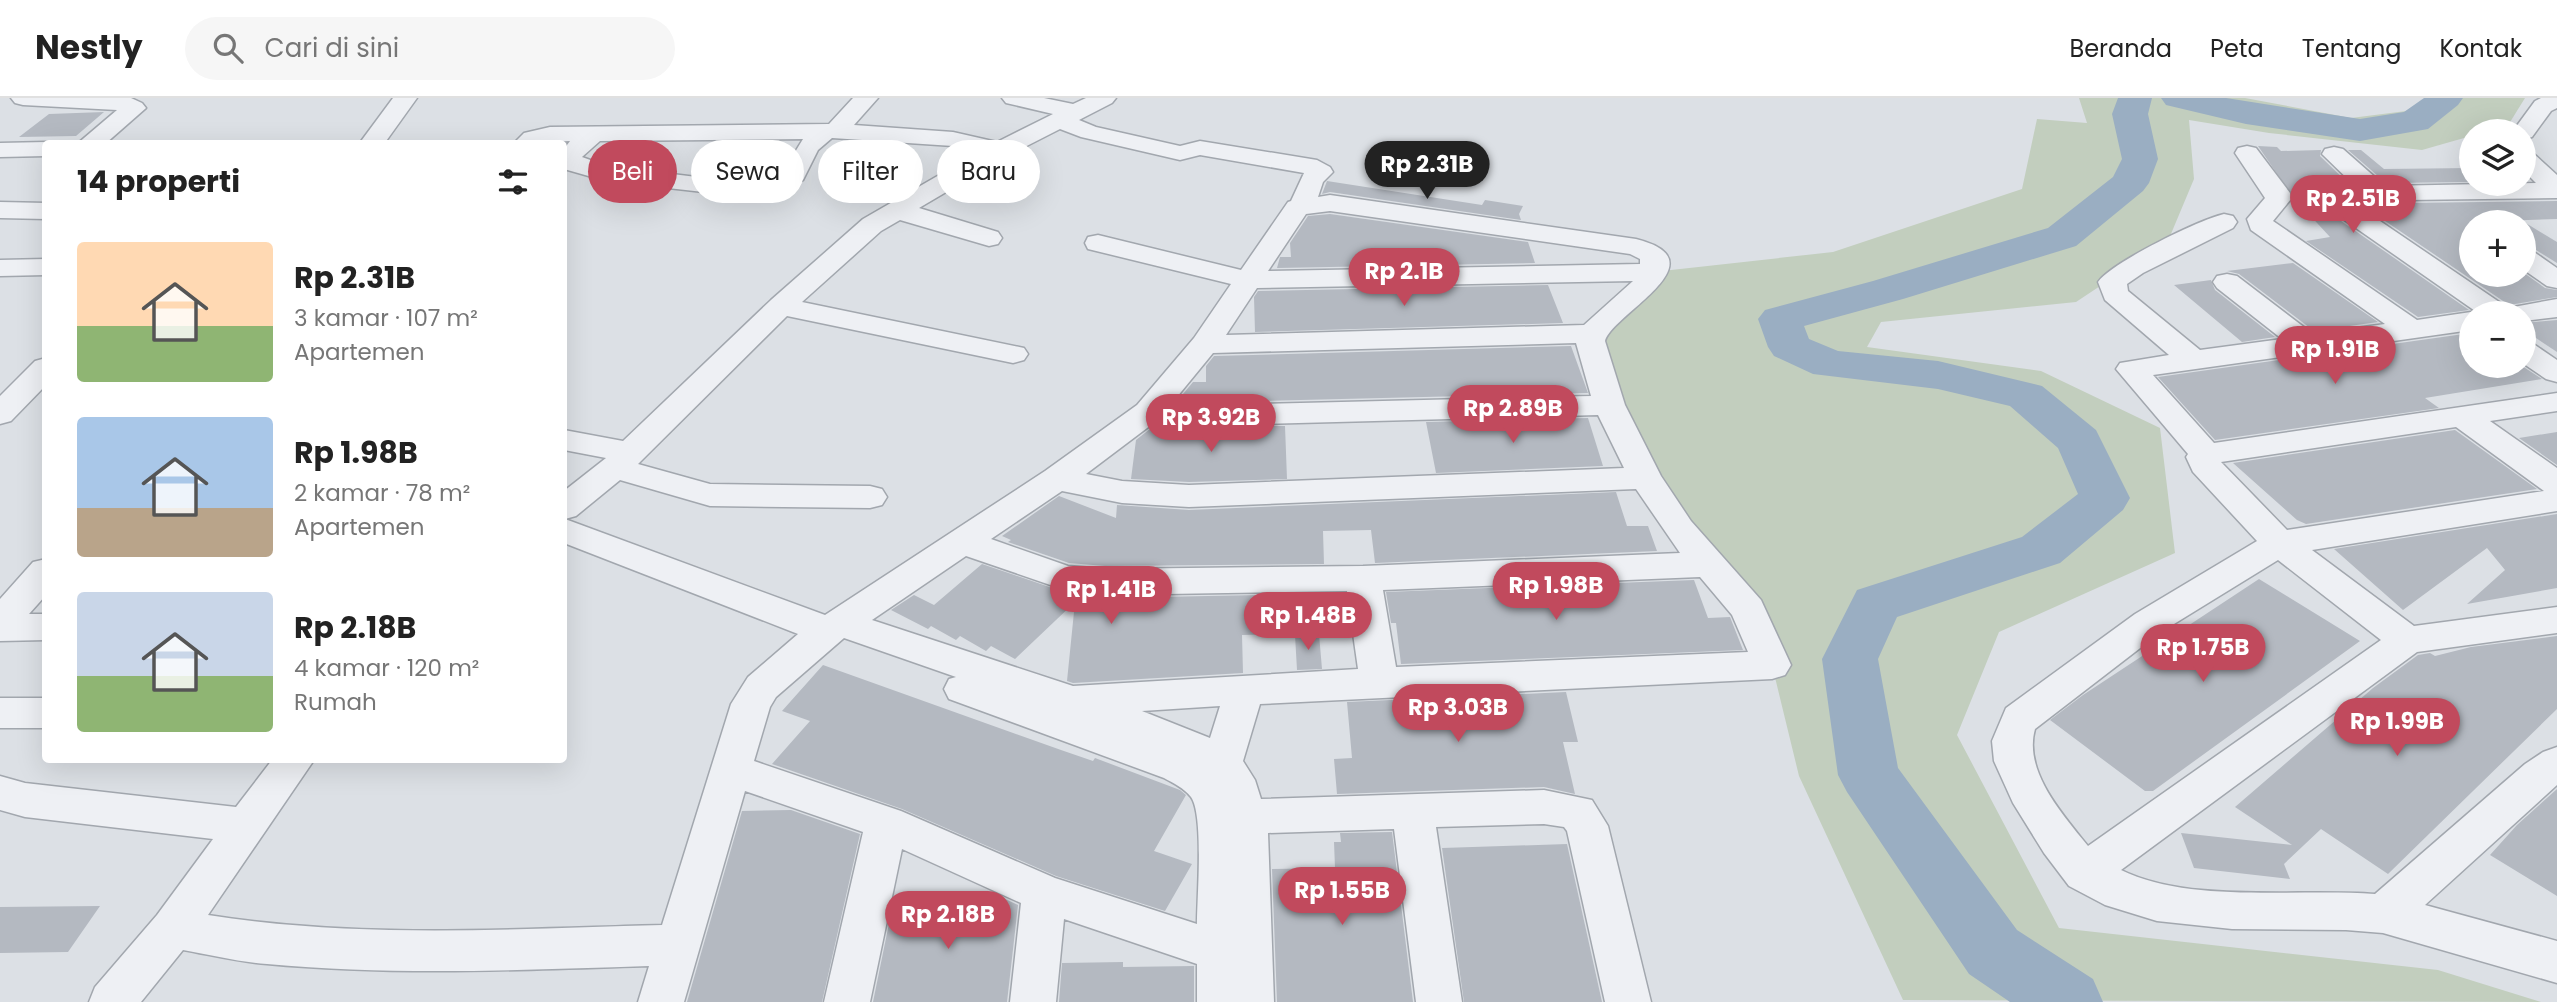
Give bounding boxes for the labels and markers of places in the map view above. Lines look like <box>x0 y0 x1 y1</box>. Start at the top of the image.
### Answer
pin: Rp 2.31B <box>1355 141 1499 201</box>
pin: Rp 2.51B <box>2281 176 2425 235</box>
pin: Rp 2.1B <box>1339 248 1469 308</box>
pin: Rp 1.91B <box>2263 327 2407 386</box>
pin: Rp 2.89B <box>1441 386 1585 445</box>
pin: Rp 3.92B <box>1139 394 1283 454</box>
pin: Rp 1.98B <box>1484 562 1628 622</box>
pin: Rp 1.41B <box>1039 566 1183 626</box>
pin: Rp 1.48B <box>1236 592 1380 652</box>
pin: Rp 1.75B <box>2131 624 2275 684</box>
pin: Rp 3.03B <box>1386 684 1530 744</box>
pin: Rp 1.99B <box>2325 698 2469 758</box>
pin: Rp 1.55B <box>1270 868 1414 927</box>
pin: Rp 2.18B <box>876 892 1020 951</box>

